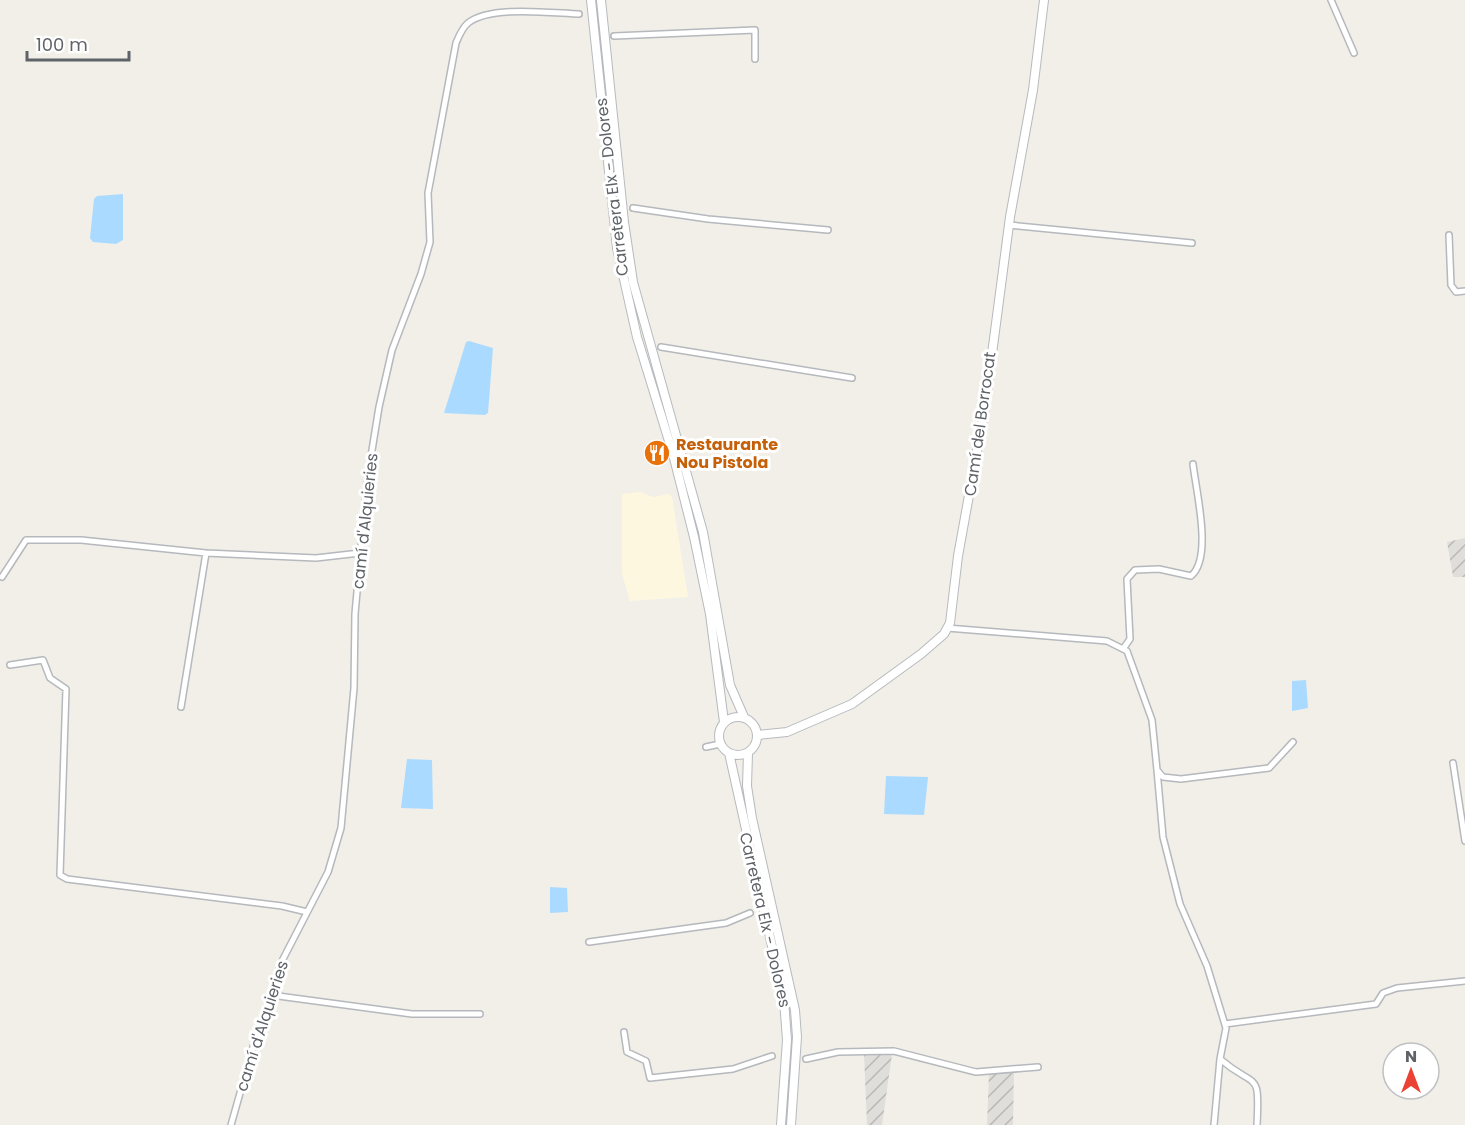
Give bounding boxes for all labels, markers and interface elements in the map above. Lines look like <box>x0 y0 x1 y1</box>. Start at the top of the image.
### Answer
scale bar <box>27 24 129 62</box>
text: 100 m <box>36 32 88 57</box>
street label: Carretera Elx - Dolores <box>590 97 634 277</box>
street label: Camí del Borrocat <box>958 350 1002 498</box>
place label: Restaurante Nou Pistola <box>676 433 778 474</box>
restaurant icon: Restaurante Nou Pistola <box>642 438 672 468</box>
street label: camí d'Alquieries <box>346 452 384 590</box>
street label: Carretera Elx - Dolores <box>734 830 796 1010</box>
street label: camí d'Alquieries <box>230 958 294 1094</box>
north arrow <box>1381 1041 1441 1101</box>
text: N <box>1405 1045 1417 1068</box>

